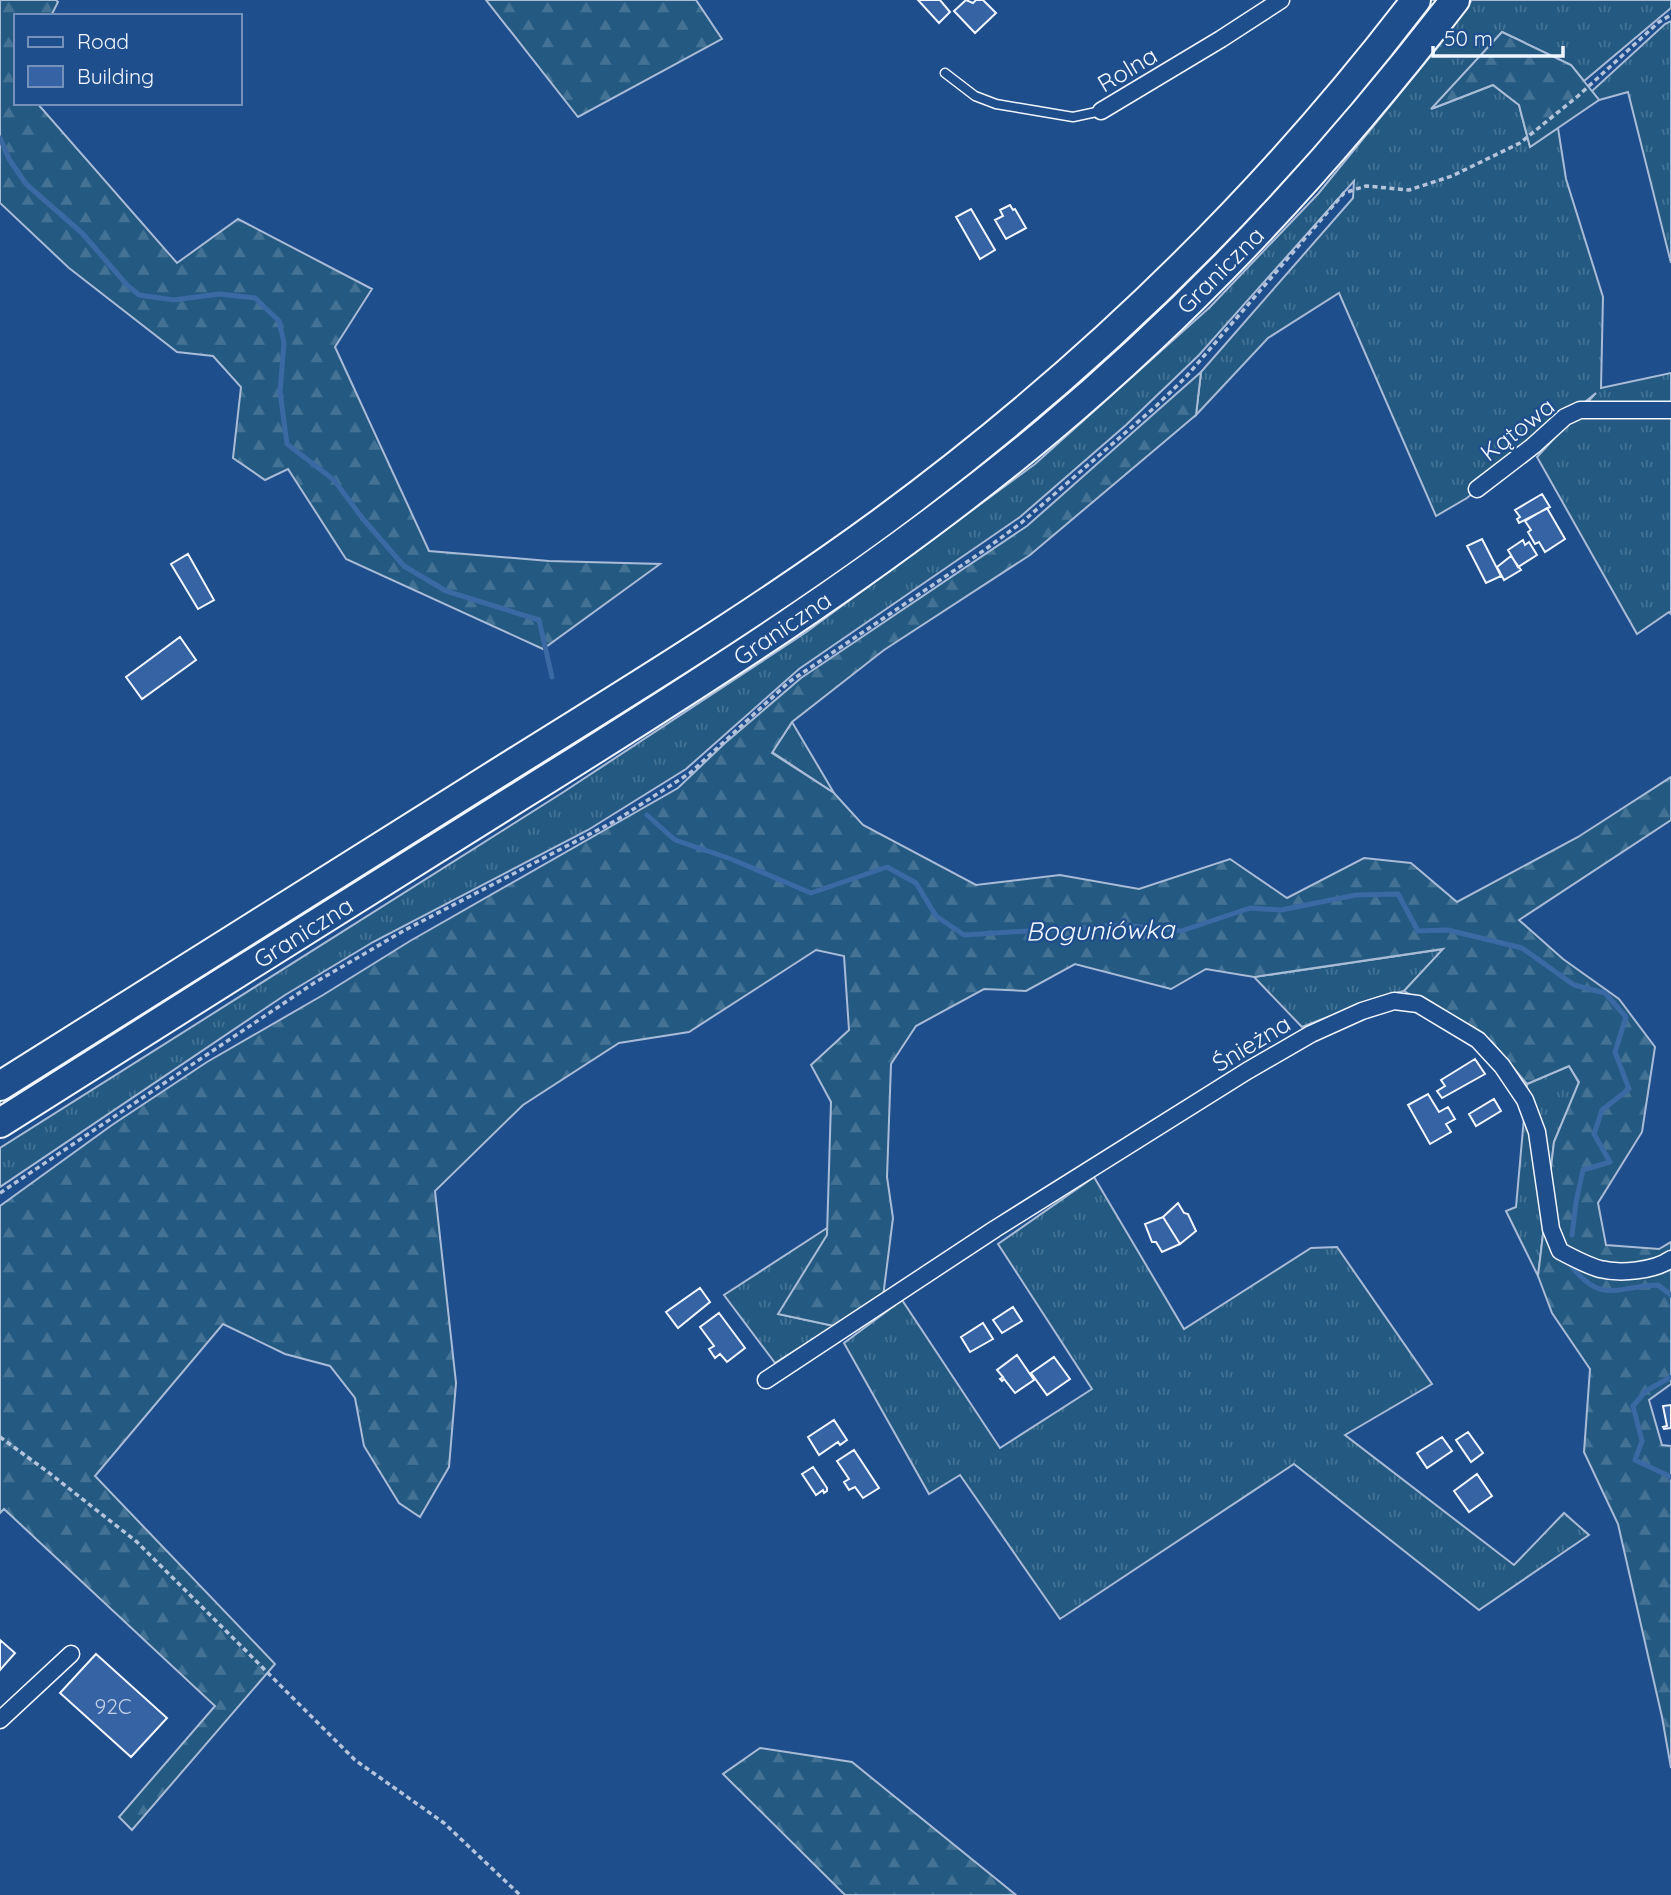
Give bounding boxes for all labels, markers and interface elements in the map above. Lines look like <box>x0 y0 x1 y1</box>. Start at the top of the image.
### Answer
legend <box>14 14 242 105</box>
scale bar <box>1433 14 1562 58</box>
text: 50 m <box>1444 25 1493 51</box>
text: Road <box>77 28 129 54</box>
street label: Rolna <box>1092 40 1162 98</box>
text: Building <box>77 63 154 89</box>
street label: Graniczna <box>1170 220 1270 320</box>
street label: Kątowa <box>1474 391 1560 467</box>
street label: Graniczna <box>727 584 837 672</box>
street label: Graniczna <box>248 890 358 974</box>
water label: Boguniówka <box>1025 912 1176 948</box>
street label: Śnieżna <box>1206 1008 1296 1078</box>
house number: 92C <box>94 1693 132 1719</box>

